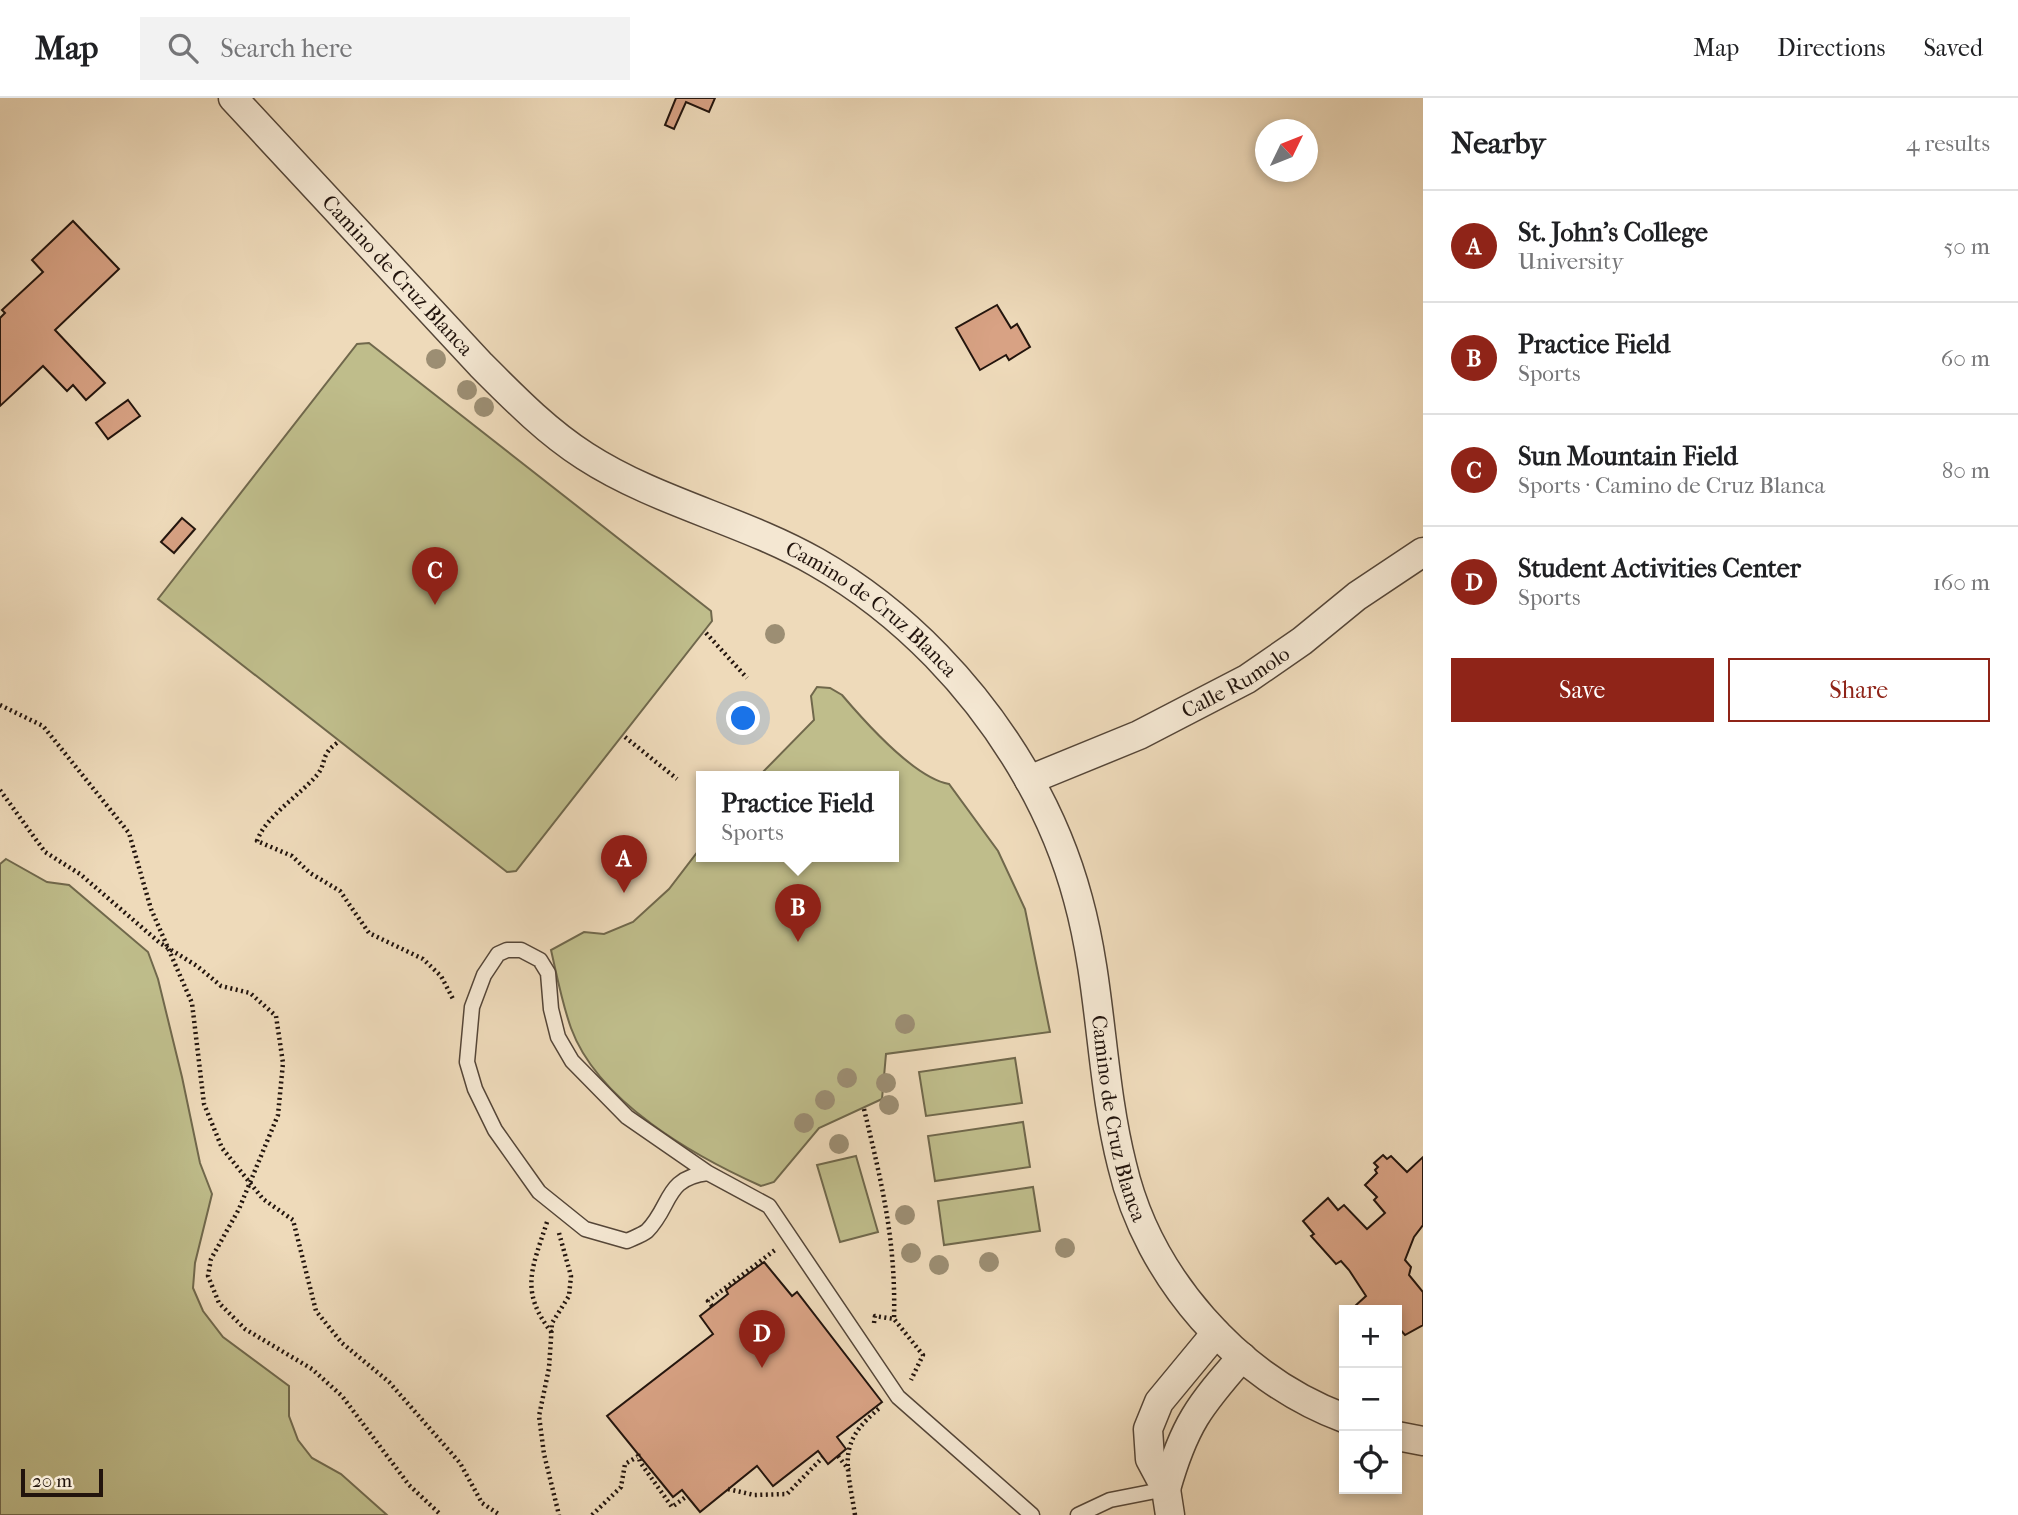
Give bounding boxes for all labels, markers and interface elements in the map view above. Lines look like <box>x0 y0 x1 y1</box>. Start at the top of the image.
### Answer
search box <box>140 17 630 80</box>
text: Map <box>35 29 98 68</box>
icon: search <box>164 29 202 67</box>
text: Search here <box>220 33 352 64</box>
text: Map <box>1693 34 1739 62</box>
text: Directions <box>1777 34 1885 62</box>
text: Saved <box>1923 34 1983 62</box>
north arrow <box>1255 119 1318 182</box>
text: Nearby <box>1451 126 1546 161</box>
text: 4 results <box>1906 130 1990 157</box>
street label: Camino de Cruz Blanca <box>317 190 478 361</box>
text: St. John's College <box>1518 217 1708 248</box>
text: A <box>1467 233 1481 260</box>
text: 50 m <box>1943 233 1990 260</box>
text: University <box>1518 248 1623 275</box>
text: Practice Field <box>1518 329 1670 360</box>
text: B <box>1467 345 1481 372</box>
text: 60 m <box>1941 345 1990 372</box>
text: Sports <box>1518 360 1580 387</box>
text: Sun Mountain Field <box>1518 441 1738 472</box>
text: C <box>1466 457 1482 484</box>
text: 80 m <box>1942 457 1990 484</box>
text: Sports · Camino de Cruz Blanca <box>1518 472 1825 499</box>
street label: Camino de Cruz Blanca <box>782 536 962 682</box>
pin: C <box>412 547 458 605</box>
text: Student Activities Center <box>1518 553 1801 584</box>
text: D <box>1465 569 1483 596</box>
text: 160 m <box>1933 569 1990 596</box>
text: Sports <box>1518 584 1580 611</box>
street label: Calle Rumolo <box>1177 641 1294 723</box>
button: Save <box>1451 658 1714 722</box>
button: Share <box>1728 658 1990 722</box>
your location <box>726 701 760 735</box>
popup <box>696 771 899 862</box>
text: Practice Field <box>721 788 874 819</box>
text: Sports <box>721 819 784 846</box>
pin: A <box>601 835 647 893</box>
pin: B <box>775 884 821 942</box>
street label: Camino de Cruz Blanca <box>1087 1014 1151 1225</box>
map controls <box>1339 1305 1402 1494</box>
button: + <box>1339 1305 1402 1368</box>
pin: D <box>739 1310 785 1368</box>
button: − <box>1339 1368 1402 1431</box>
button: locate <box>1339 1431 1402 1494</box>
scale bar <box>21 1466 103 1498</box>
text: 20 m <box>32 1470 72 1492</box>

